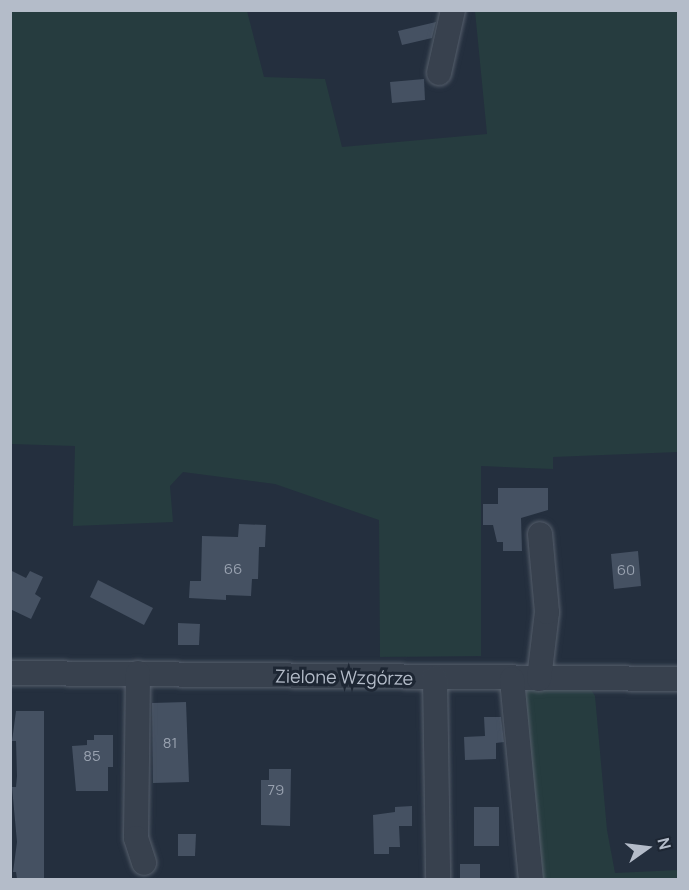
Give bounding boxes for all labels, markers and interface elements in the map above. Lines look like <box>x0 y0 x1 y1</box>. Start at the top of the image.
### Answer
house number: 66 <box>224 560 242 578</box>
house number: 60 <box>617 561 635 579</box>
street label: Zielone Wzgórze <box>275 665 413 689</box>
house number: 81 <box>163 734 177 752</box>
house number: 85 <box>83 747 101 765</box>
house number: 79 <box>268 781 284 799</box>
north arrow <box>617 818 677 878</box>
text: N <box>652 835 677 852</box>

